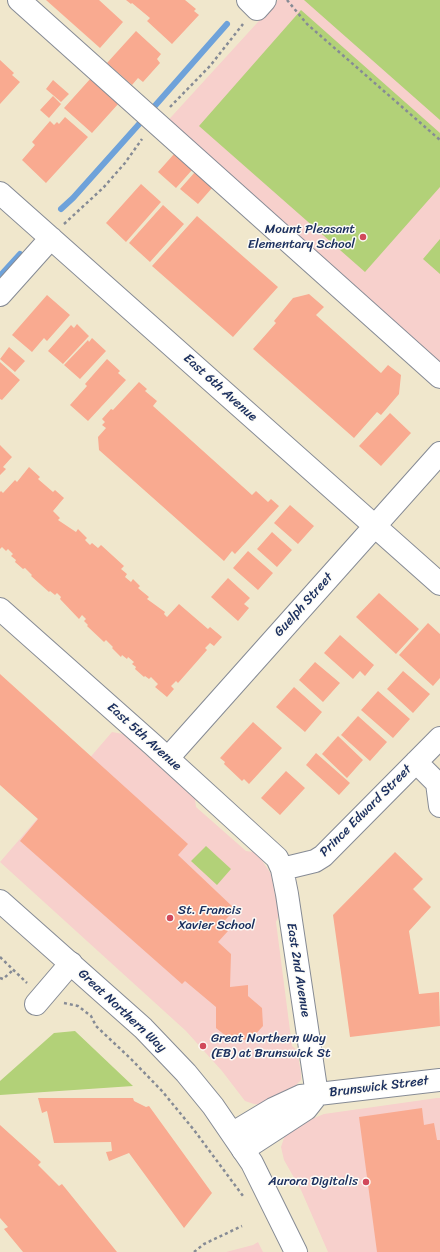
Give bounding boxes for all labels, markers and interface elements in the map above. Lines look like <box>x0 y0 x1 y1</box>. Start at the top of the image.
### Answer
place label: Mount Pleasant Elementary School <box>248 222 355 253</box>
marker: Mount Pleasant Elementary School <box>358 232 368 242</box>
street label: East 6th Avenue <box>180 351 260 425</box>
street label: Guelph Street <box>271 570 337 640</box>
street label: East 5th Avenue <box>104 700 184 774</box>
street label: Prince Edward Street <box>317 762 415 860</box>
place label: St. Francis Xavier School <box>178 903 255 934</box>
marker: St. Francis Xavier School <box>165 913 175 923</box>
street label: East 2nd Avenue <box>283 922 313 1018</box>
street label: Great Northern Way <box>75 966 169 1056</box>
place label: Great Northern Way (EB) at Brunswick St <box>211 1031 331 1062</box>
marker: Great Northern Way (EB) at Brunswick St <box>198 1041 208 1051</box>
street label: Brunswick Street <box>328 1073 430 1101</box>
place label: Aurora Digitalis <box>268 1174 358 1190</box>
marker: Aurora Digitalis <box>361 1177 371 1187</box>

